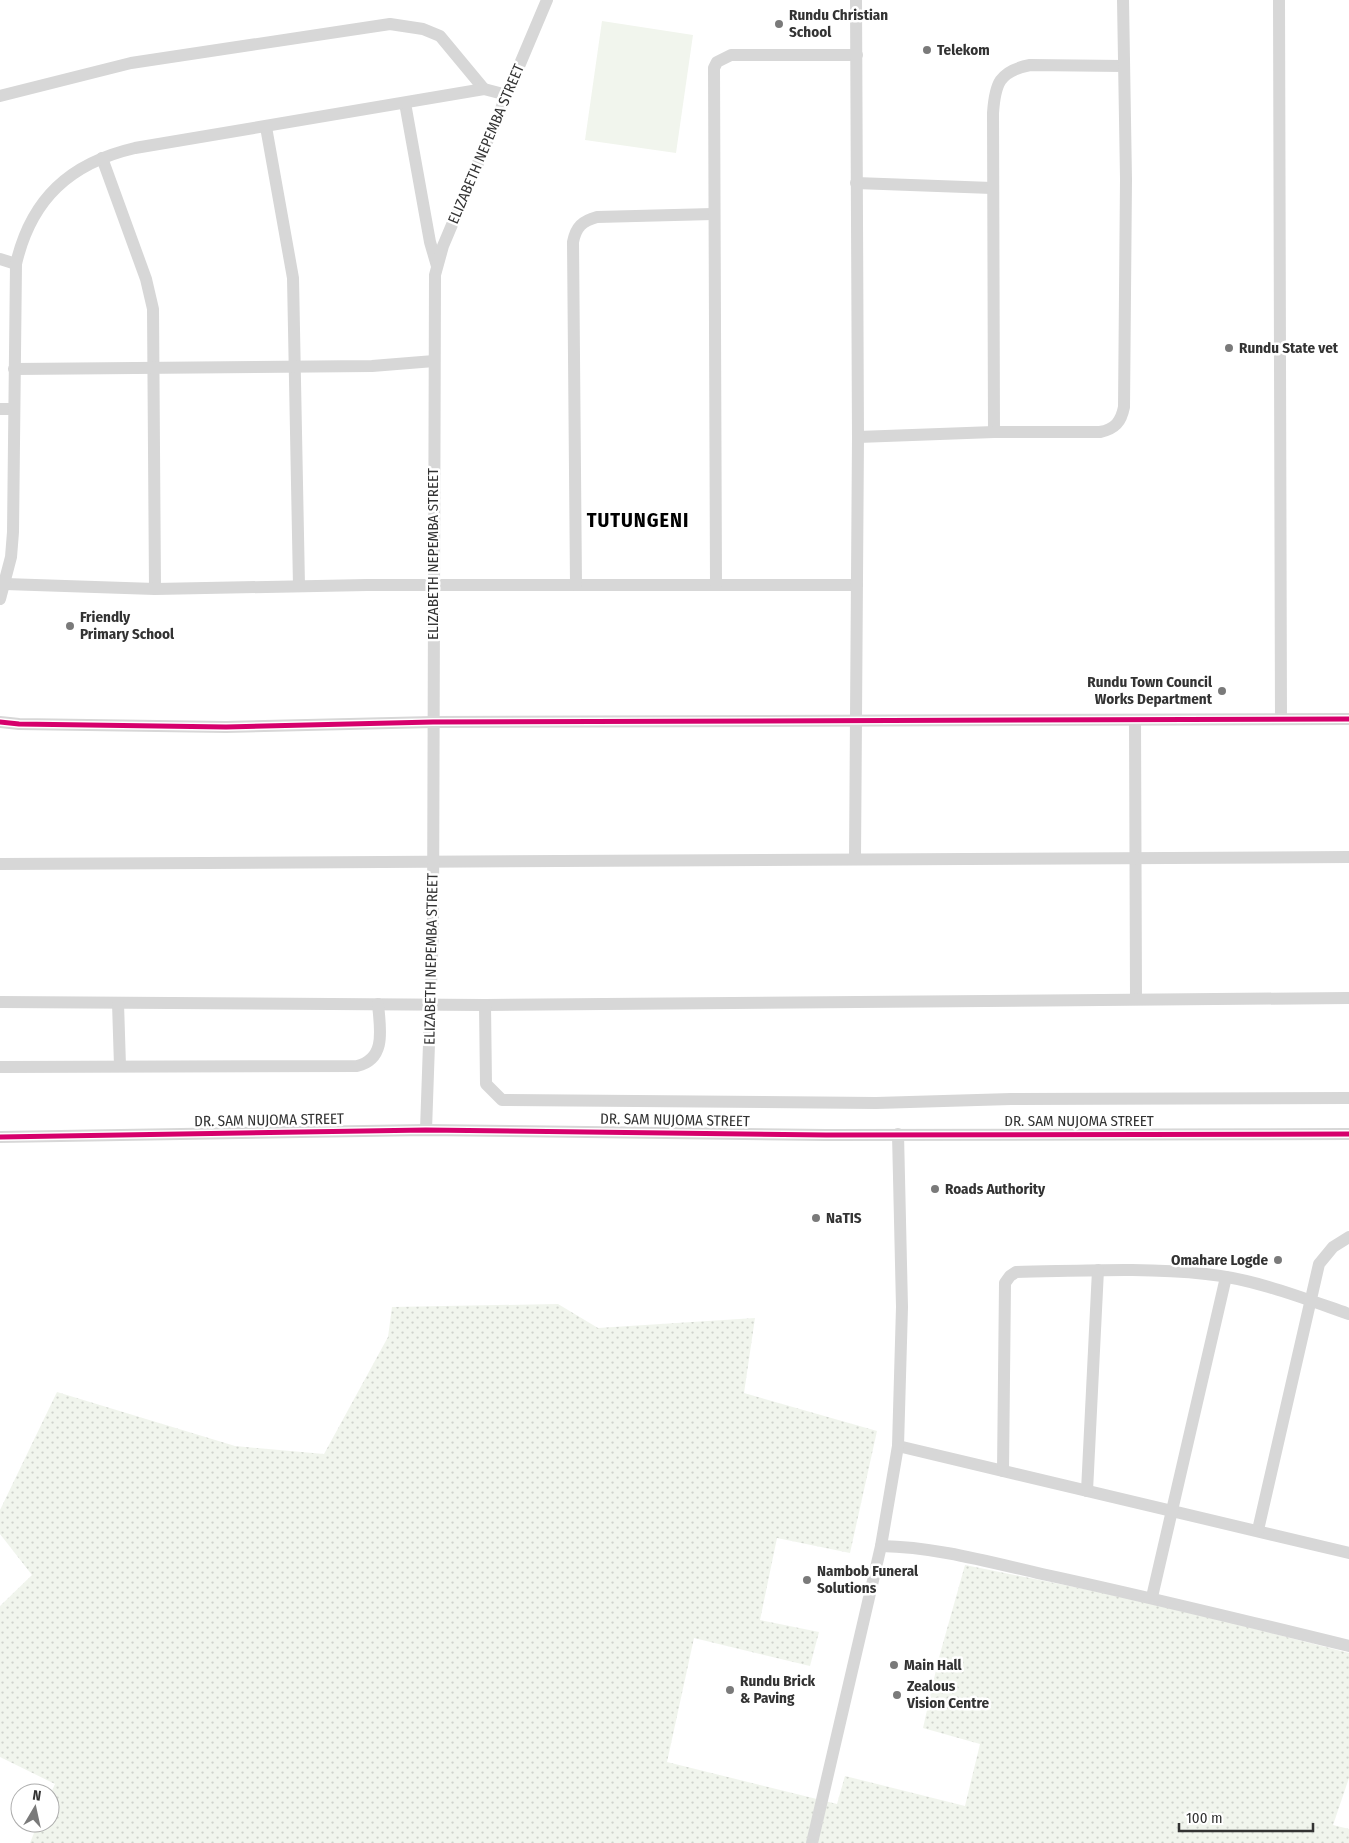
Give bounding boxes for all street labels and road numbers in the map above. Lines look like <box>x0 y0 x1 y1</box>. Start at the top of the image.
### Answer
street label: ELIZABETH NEPEMBA STREET <box>444 61 528 227</box>
street label: ELIZABETH NEPEMBA STREET <box>424 468 442 640</box>
street label: ELIZABETH NEPEMBA STREET <box>421 873 441 1045</box>
street label: DR. SAM NUJOMA STREET <box>194 1110 344 1130</box>
street label: DR. SAM NUJOMA STREET <box>600 1110 750 1130</box>
street label: DR. SAM NUJOMA STREET <box>1004 1112 1154 1130</box>

